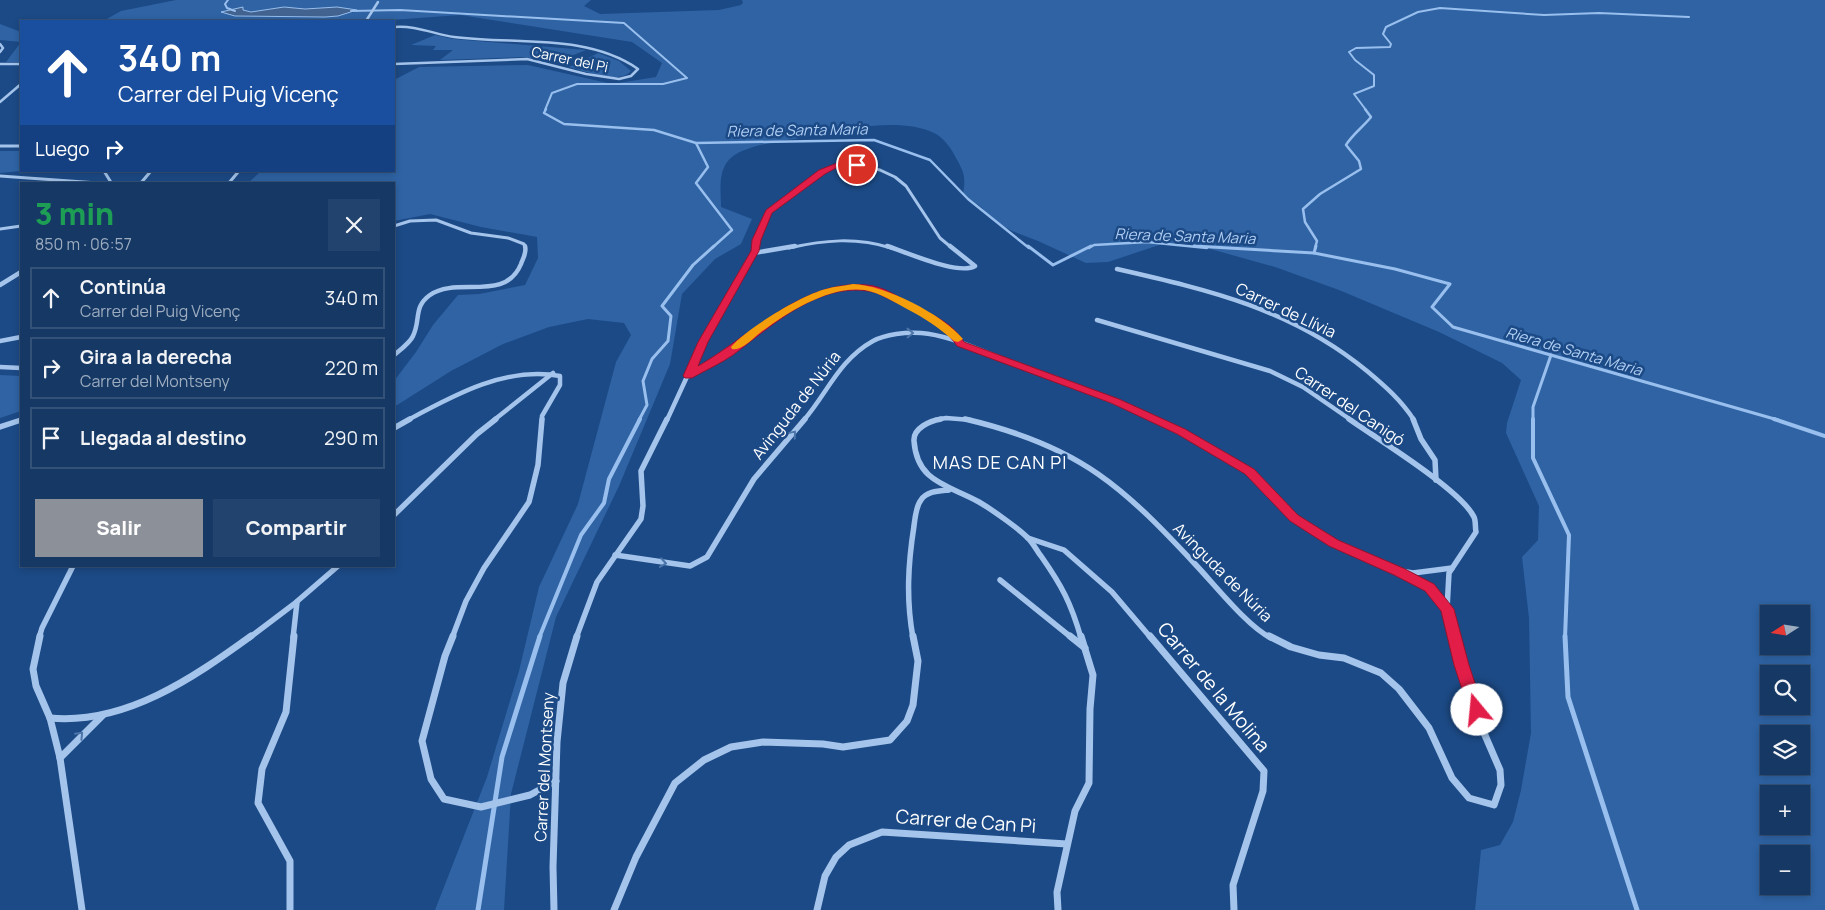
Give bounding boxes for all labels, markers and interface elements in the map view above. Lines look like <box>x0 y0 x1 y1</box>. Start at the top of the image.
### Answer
text: 340 m <box>118 34 221 82</box>
icon: ahead <box>35 40 100 105</box>
street label: Carrer del Pi <box>530 42 610 76</box>
text: Carrer del Puig Vicenç <box>118 79 339 109</box>
water label: Riera de Santa Maria <box>726 118 868 142</box>
icon: right <box>100 135 128 163</box>
text: Luego <box>35 136 90 162</box>
pin <box>836 144 878 186</box>
icon: arrive <box>843 151 871 179</box>
text: 3 min <box>35 193 114 234</box>
button: close <box>328 199 380 251</box>
water label: Riera de Santa Maria <box>1114 223 1256 249</box>
text: 850 m · 06:57 <box>35 233 132 255</box>
text: Continúa <box>80 274 166 300</box>
street label: Carrer de Llívia <box>1232 277 1340 343</box>
icon: ahead <box>37 284 65 312</box>
text: 340 m <box>325 285 378 311</box>
text: Carrer del Puig Vicenç <box>80 300 240 322</box>
water label: Riera de Santa Maria <box>1503 321 1645 381</box>
one-way arrow <box>907 328 915 339</box>
text: Gira a la derecha <box>80 344 232 370</box>
street label: Avinguda de Núria <box>747 346 845 464</box>
icon: right <box>37 354 65 382</box>
text: 220 m <box>325 355 378 381</box>
street label: Carrer del Canigó <box>1291 361 1409 451</box>
text: Carrer del Montseny <box>80 370 230 392</box>
icon: arrive <box>37 424 65 452</box>
text: Llegada al destino <box>80 425 247 451</box>
text: 290 m <box>324 425 378 451</box>
one-way arrow <box>787 430 796 439</box>
district label: MAS DE CAN PI <box>933 450 1067 474</box>
button: Salir <box>35 499 203 557</box>
button: Compartir <box>213 499 380 557</box>
street label: Avinguda de Núria <box>1168 517 1278 627</box>
one-way arrow <box>659 557 667 567</box>
north arrow <box>1760 605 1810 655</box>
map controls <box>1760 605 1810 895</box>
street label: Carrer de la Molina <box>1152 616 1276 758</box>
button: search <box>1760 665 1810 715</box>
position arrow <box>1450 683 1502 735</box>
street label: Carrer del Montseny <box>529 691 559 842</box>
button: layers <box>1760 725 1810 775</box>
one-way arrow <box>75 732 84 741</box>
button: + <box>1760 785 1810 835</box>
street label: Carrer de Can Pi <box>895 803 1037 839</box>
button: − <box>1760 845 1810 895</box>

